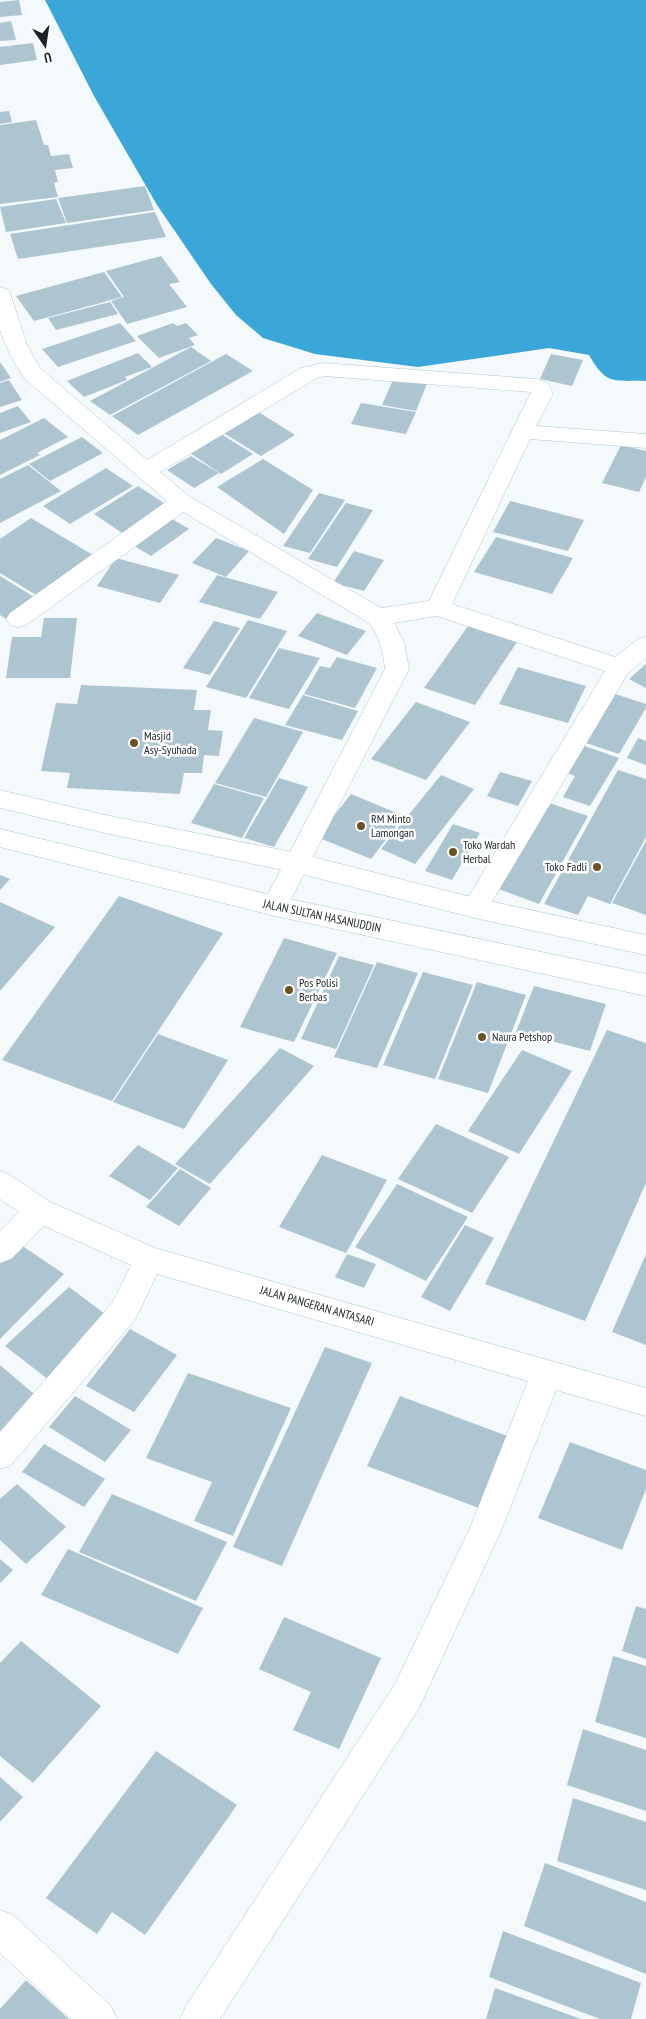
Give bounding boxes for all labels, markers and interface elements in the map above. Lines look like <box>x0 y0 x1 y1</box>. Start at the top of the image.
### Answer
north arrow <box>20 20 70 70</box>
text: U <box>42 48 53 67</box>
place label: Masjid Asy-Syuhada <box>144 728 197 757</box>
marker: Masjid Asy-Syuhada <box>128 737 140 749</box>
place label: RM Minto Lamongan <box>371 811 414 840</box>
marker: RM Minto Lamongan <box>355 820 367 832</box>
place label: Toko Wardah Herbal <box>463 837 515 866</box>
marker: Toko Wardah Herbal <box>447 846 459 858</box>
place label: Toko Fadli <box>545 859 587 874</box>
marker: Toko Fadli <box>591 861 603 873</box>
street label: JALAN SULTAN HASANUDDIN <box>261 895 383 935</box>
place label: Pos Polisi Berbas <box>299 975 338 1004</box>
marker: Pos Polisi Berbas <box>283 984 295 996</box>
place label: Naura Petshop <box>492 1029 552 1044</box>
marker: Naura Petshop <box>476 1031 488 1043</box>
street label: JALAN PANGERAN ANTASARI <box>257 1282 376 1329</box>

